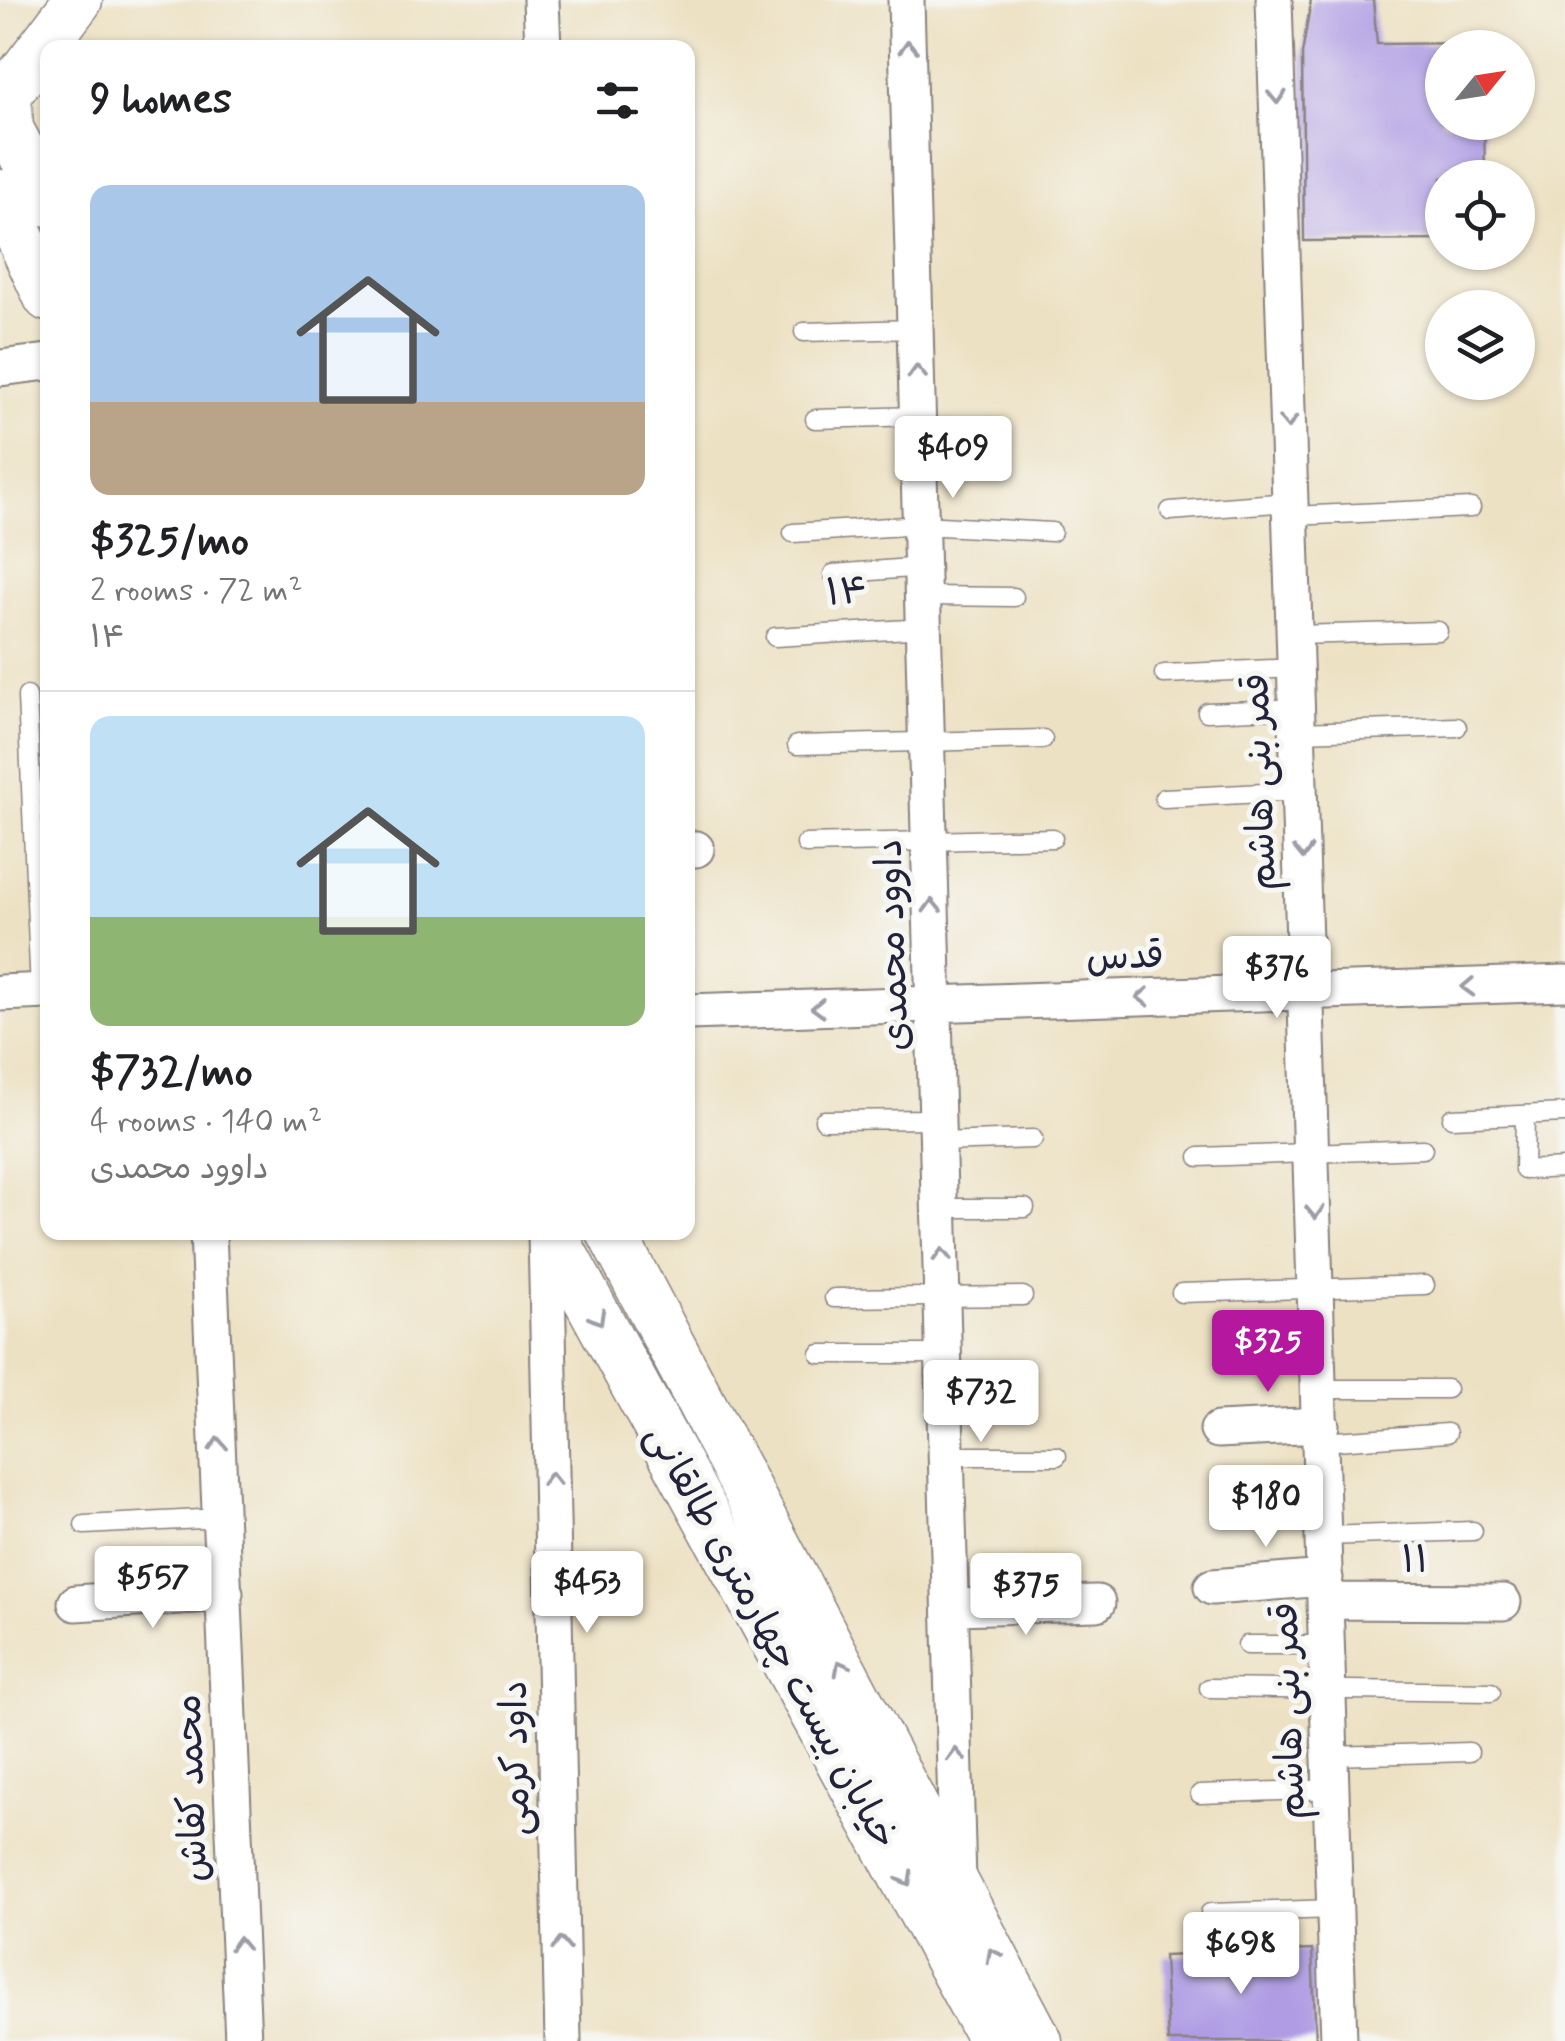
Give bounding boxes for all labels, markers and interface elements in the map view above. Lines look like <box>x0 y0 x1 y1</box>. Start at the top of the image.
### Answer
north arrow <box>1425 30 1535 140</box>
map controls <box>1425 30 1535 400</box>
one-way arrow <box>897 38 918 54</box>
text: 9 homes <box>90 73 232 128</box>
icon: filters <box>590 73 645 128</box>
one-way arrow <box>1266 90 1287 106</box>
button: locate <box>1425 160 1535 270</box>
icon: home <box>278 250 458 430</box>
button: layers <box>1425 290 1535 400</box>
one-way arrow <box>907 363 928 379</box>
one-way arrow <box>1278 415 1299 431</box>
pin: $409 <box>894 416 1012 501</box>
text: $409 <box>917 427 989 469</box>
text: $325/mo <box>90 515 249 570</box>
street label: ۱۴ <box>824 567 870 618</box>
text: 2 rooms · 72 m² <box>90 570 303 612</box>
text: ۱۴ <box>90 617 126 659</box>
street label: قمر بنی هاشم <box>1232 672 1291 892</box>
icon: home <box>278 781 458 961</box>
street label: داوود محمدی <box>865 838 922 1052</box>
one-way arrow <box>1293 844 1314 860</box>
one-way arrow <box>921 898 943 914</box>
street label: قدس <box>1085 932 1165 983</box>
pin: $376 <box>1218 936 1336 1021</box>
text: $376 <box>1245 947 1309 989</box>
one-way arrow <box>1459 976 1475 997</box>
one-way arrow <box>1134 987 1150 1008</box>
one-way arrow <box>809 997 825 1018</box>
text: $732/mo <box>90 1046 253 1101</box>
text: 4 rooms · 140 m² <box>90 1101 322 1143</box>
text: داوود محمدی <box>90 1148 269 1190</box>
one-way arrow <box>1304 1204 1325 1220</box>
one-way arrow <box>932 1247 953 1263</box>
one-way arrow <box>586 1307 605 1326</box>
pin: $325 <box>1209 1310 1327 1395</box>
text: $325 <box>1234 1321 1302 1363</box>
pin: $732 <box>922 1360 1040 1445</box>
text: $732 <box>946 1371 1016 1413</box>
street label: خیابان بیست چهارمتری طالقانی <box>633 1416 908 1858</box>
one-way arrow <box>208 1436 229 1452</box>
pin: $180 <box>1207 1465 1325 1550</box>
one-way arrow <box>541 1470 562 1486</box>
text: $180 <box>1231 1476 1301 1518</box>
street label: ۱۱ <box>1401 1537 1429 1586</box>
pin: $557 <box>94 1546 212 1631</box>
pin: $453 <box>528 1551 646 1636</box>
pin: $375 <box>967 1553 1085 1638</box>
text: $557 <box>117 1557 189 1599</box>
text: $453 <box>553 1562 621 1604</box>
text: $375 <box>992 1564 1060 1606</box>
street label: قمر بنی هاشم <box>1261 1601 1320 1821</box>
one-way arrow <box>834 1660 854 1678</box>
street label: داود کرمی <box>491 1680 542 1836</box>
street label: محمد کفاش <box>165 1693 220 1883</box>
one-way arrow <box>945 1747 967 1762</box>
one-way arrow <box>893 1869 913 1887</box>
pin: $698 <box>1182 1912 1300 1997</box>
text: $698 <box>1205 1923 1277 1965</box>
one-way arrow <box>229 1935 250 1951</box>
one-way arrow <box>550 1935 571 1951</box>
one-way arrow <box>986 1947 1005 1965</box>

